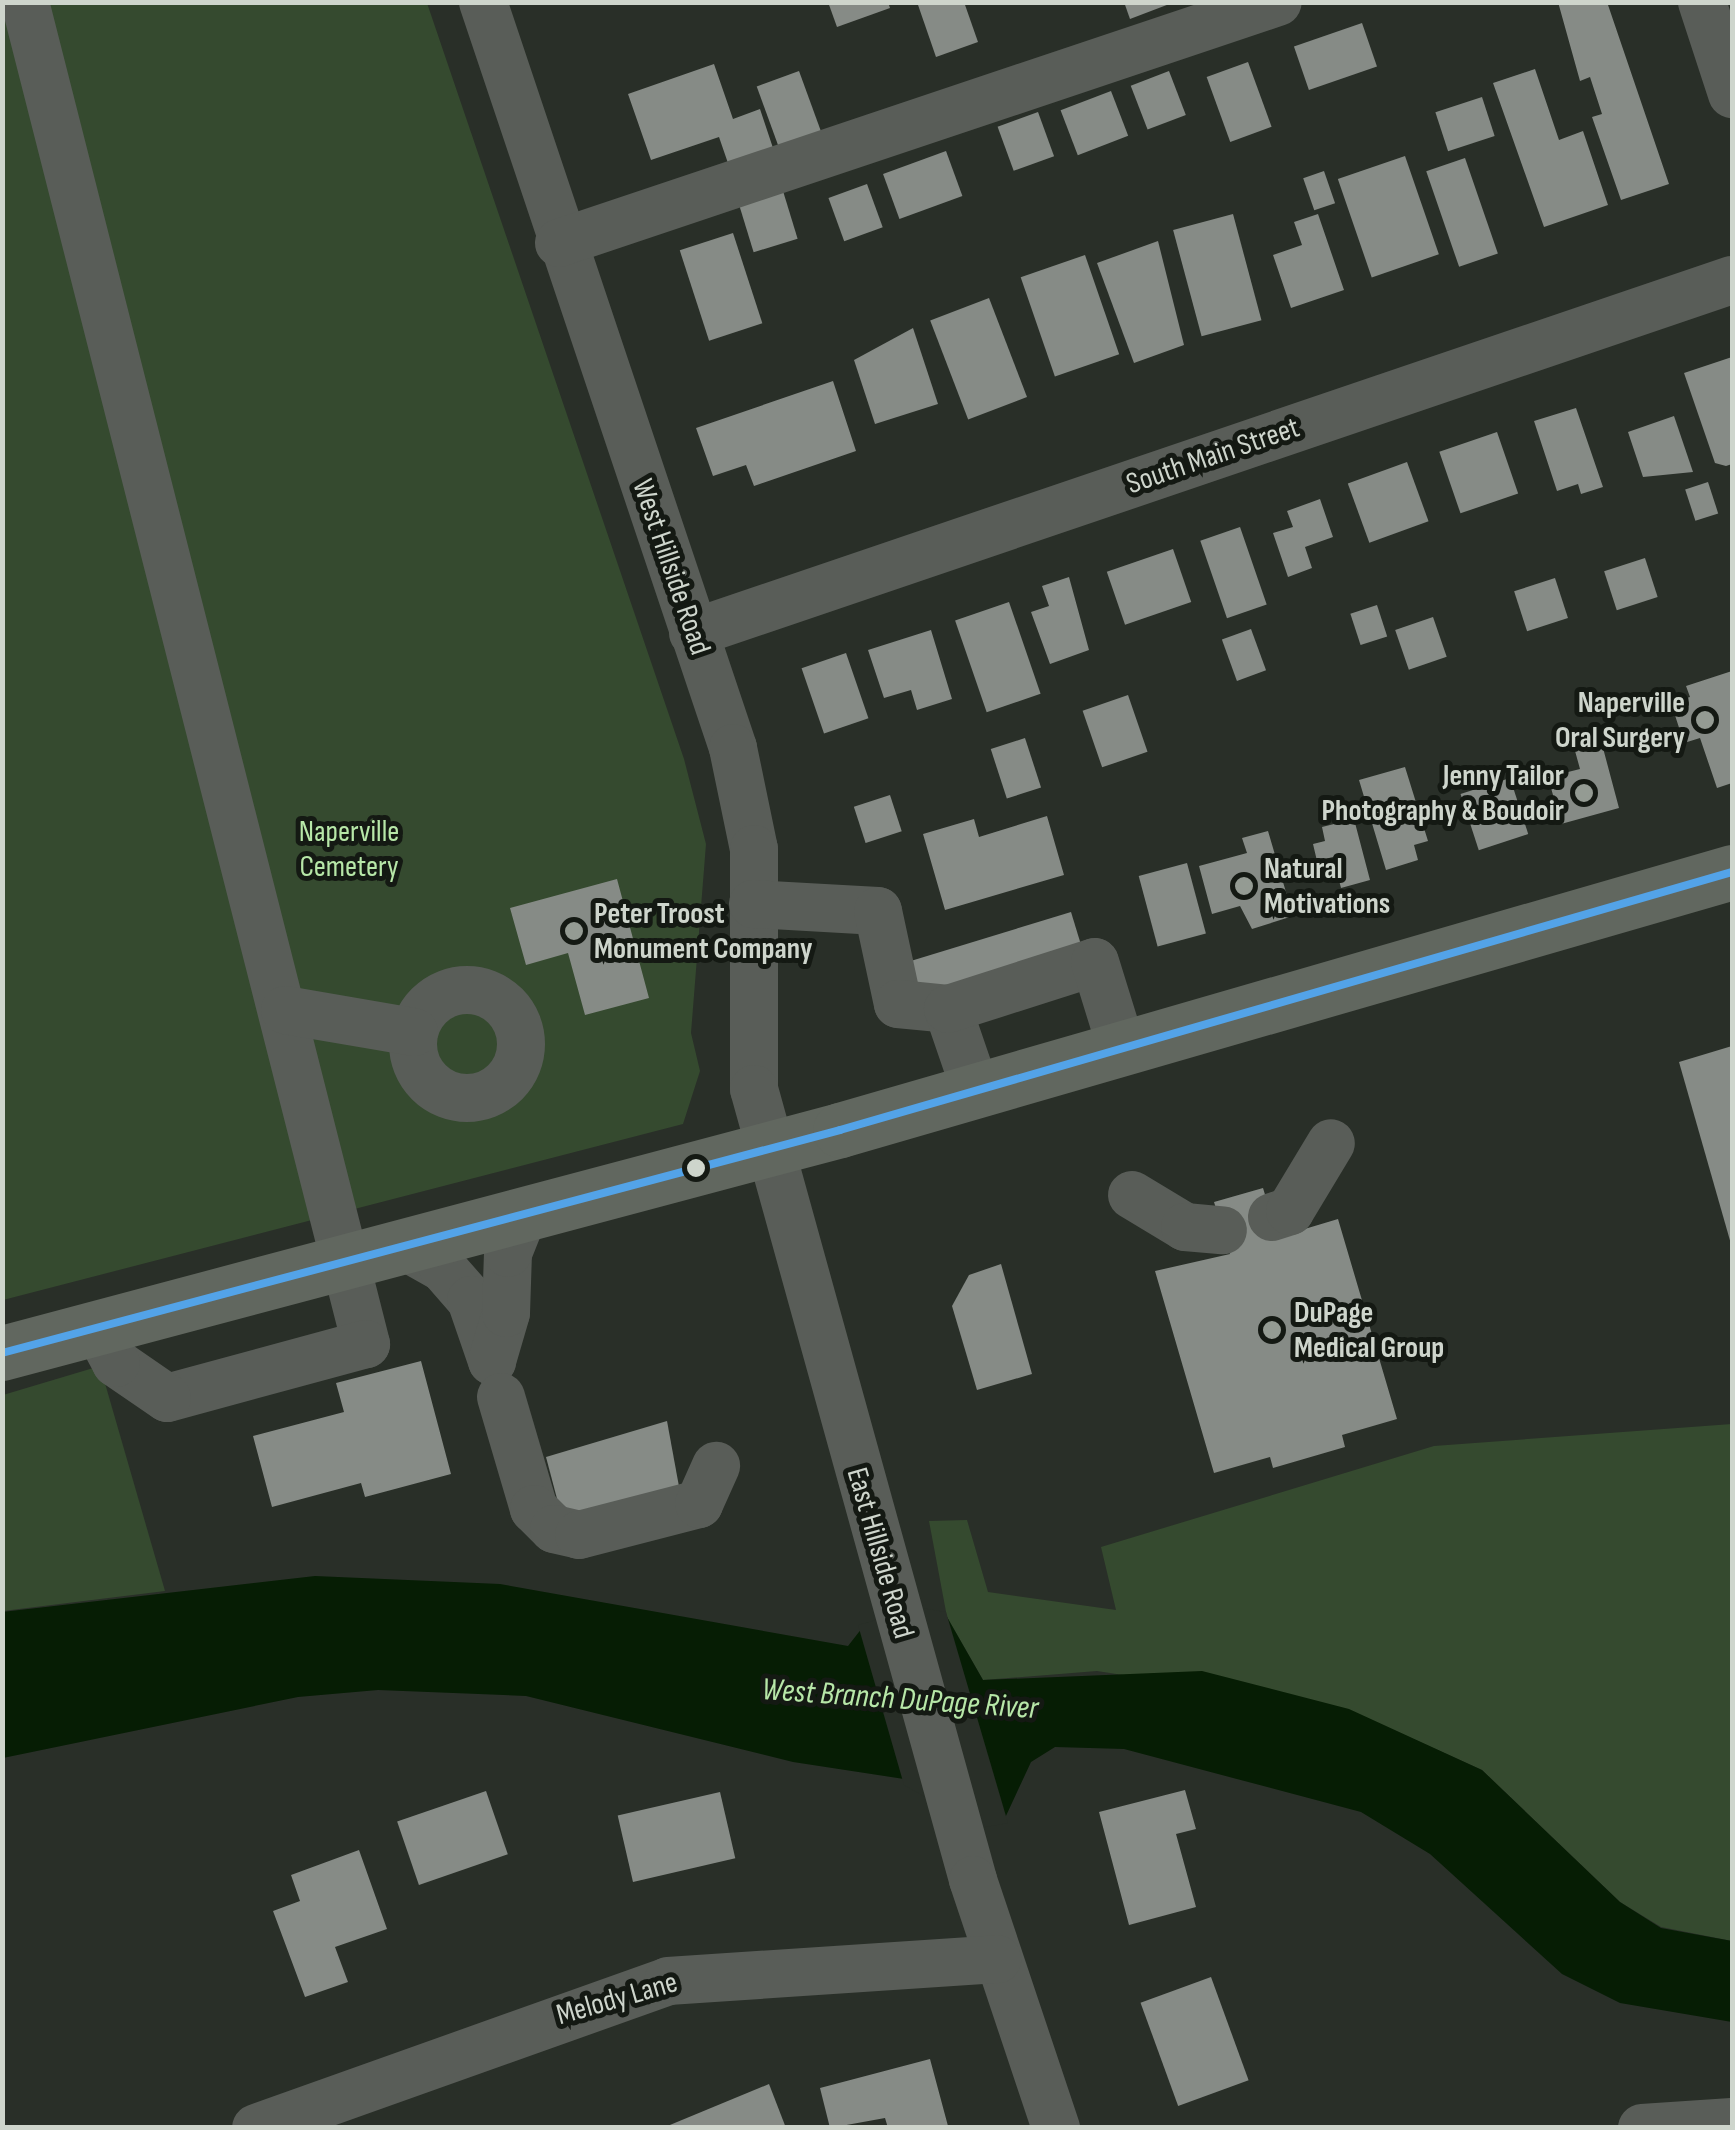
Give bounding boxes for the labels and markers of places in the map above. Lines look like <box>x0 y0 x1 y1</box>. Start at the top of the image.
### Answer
place label: Naperville Oral Surgery <box>1555 685 1685 756</box>
marker: Naperville Oral Surgery <box>1694 709 1716 731</box>
place label: Jenny Tailor Photography & Boudoir <box>1322 758 1564 828</box>
marker: Jenny Tailor Photography & Boudoir <box>1573 782 1595 804</box>
place label: Natural Motivations <box>1264 851 1390 922</box>
marker: Natural Motivations <box>1233 875 1255 897</box>
place label: Peter Troost Monument Company <box>594 896 812 966</box>
marker: Peter Troost Monument Company <box>563 920 585 942</box>
unlabelled marker <box>686 1158 706 1178</box>
place label: DuPage Medical Group <box>1294 1295 1444 1366</box>
marker: DuPage Medical Group <box>1259 1317 1285 1343</box>

